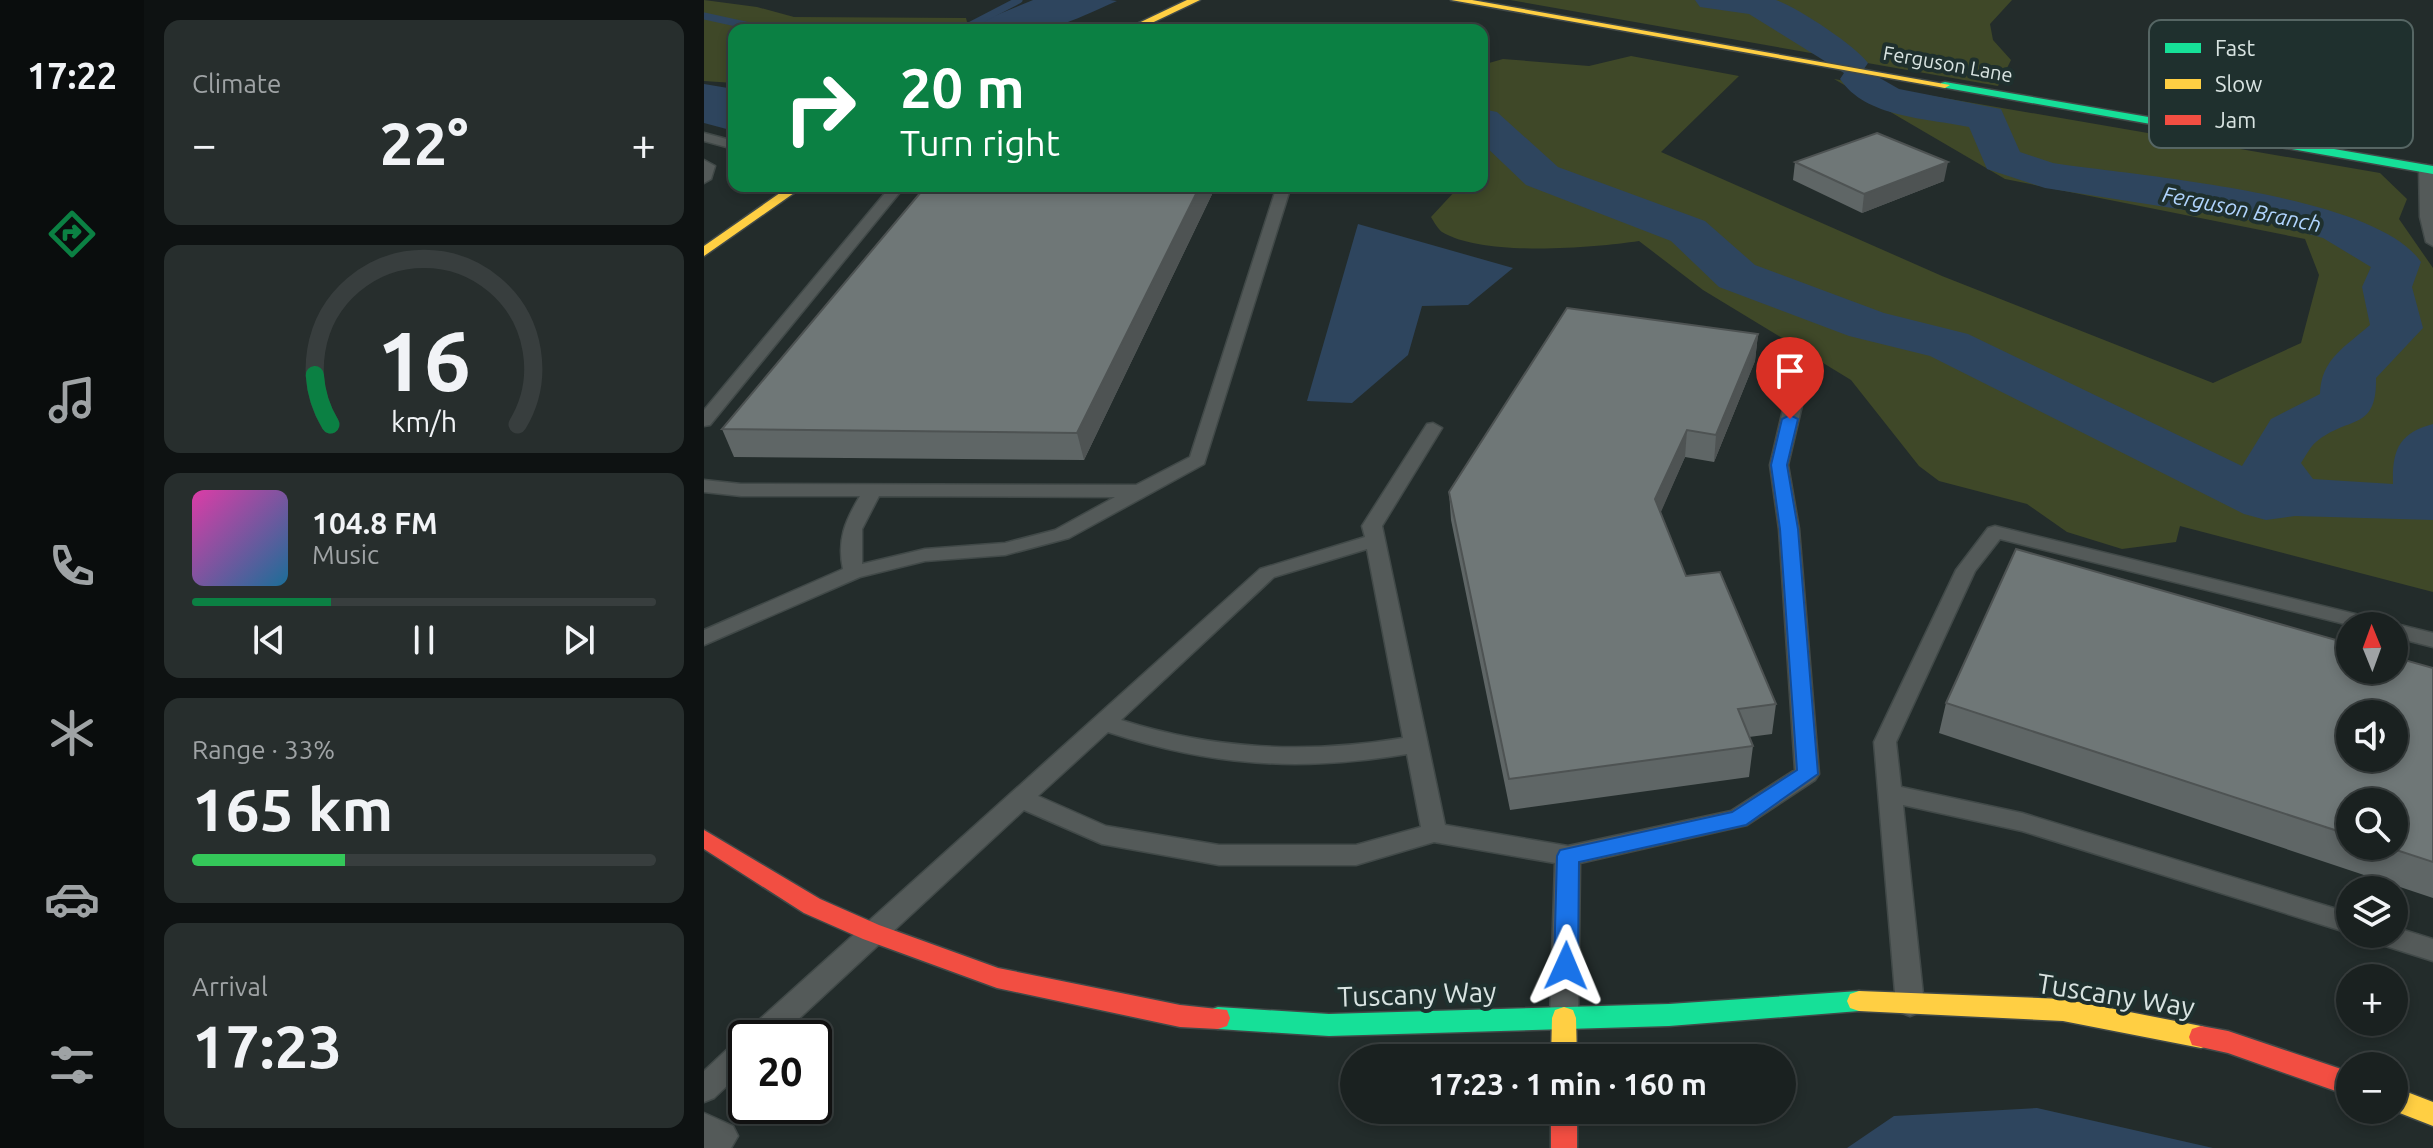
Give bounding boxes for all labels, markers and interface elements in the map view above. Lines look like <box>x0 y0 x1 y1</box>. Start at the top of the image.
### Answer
legend <box>2149 20 2413 148</box>
text: Fast <box>2215 35 2256 60</box>
street label: Ferguson Lane <box>1881 41 2015 86</box>
text: 17:22 <box>27 55 117 96</box>
icon: right <box>768 56 872 160</box>
text: 20 m <box>900 56 1025 119</box>
text: Climate <box>192 69 281 98</box>
text: Slow <box>2215 71 2262 96</box>
text: Jam <box>2215 107 2256 132</box>
text: 22° <box>380 109 468 176</box>
text: − <box>192 119 217 168</box>
text: + <box>631 119 656 168</box>
text: Turn right <box>900 122 1060 163</box>
water label: Ferguson Branch <box>2161 181 2324 236</box>
icon: directions <box>44 206 100 262</box>
text: 16 <box>377 313 471 407</box>
pin <box>1756 337 1824 419</box>
icon: arrive <box>1768 349 1812 393</box>
icon: music <box>44 372 100 428</box>
text: km/h <box>391 405 457 437</box>
text: 104.8 FM <box>312 506 438 540</box>
icon: phone <box>44 538 100 594</box>
text: Music <box>312 540 379 569</box>
north arrow <box>2336 612 2408 684</box>
map controls <box>2336 612 2408 1124</box>
icon: previous <box>247 618 291 662</box>
icon: pause <box>402 618 446 662</box>
icon: next <box>557 618 601 662</box>
button: sound <box>2336 700 2408 772</box>
icon: climate <box>44 705 100 761</box>
text: Range · 33% <box>192 735 335 764</box>
text: 165 km <box>192 775 393 842</box>
button: search <box>2336 788 2408 860</box>
icon: car <box>44 871 100 927</box>
button: layers <box>2336 876 2408 948</box>
position arrow <box>1524 924 1608 1008</box>
button: + <box>2336 964 2408 1036</box>
street label: Tuscany Way <box>2035 967 2197 1022</box>
text: Arrival <box>192 972 268 1001</box>
street label: Tuscany Way <box>1337 975 1497 1012</box>
text: 17:23 <box>192 1012 342 1079</box>
speed limit sign: 20 <box>728 1020 832 1124</box>
icon: filters <box>44 1037 100 1093</box>
button: − <box>2336 1052 2408 1124</box>
text: 17:23 · 1 min · 160 m <box>1429 1067 1707 1101</box>

